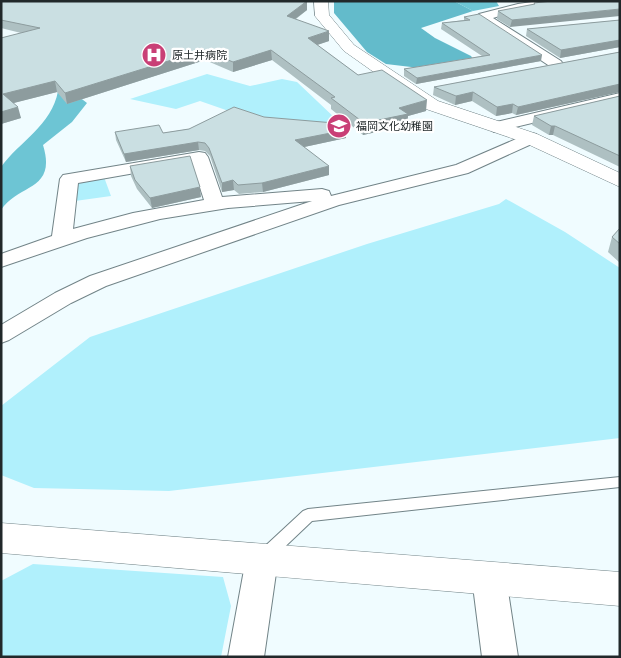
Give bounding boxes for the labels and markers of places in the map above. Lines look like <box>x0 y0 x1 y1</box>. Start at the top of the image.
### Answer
hospital icon: 原土井病院 <box>141 42 167 68</box>
place label: 原土井病院 <box>172 48 227 62</box>
school or university icon: 福岡文化幼稚園 <box>326 113 352 139</box>
place label: 福岡文化幼稚園 <box>356 119 433 133</box>

